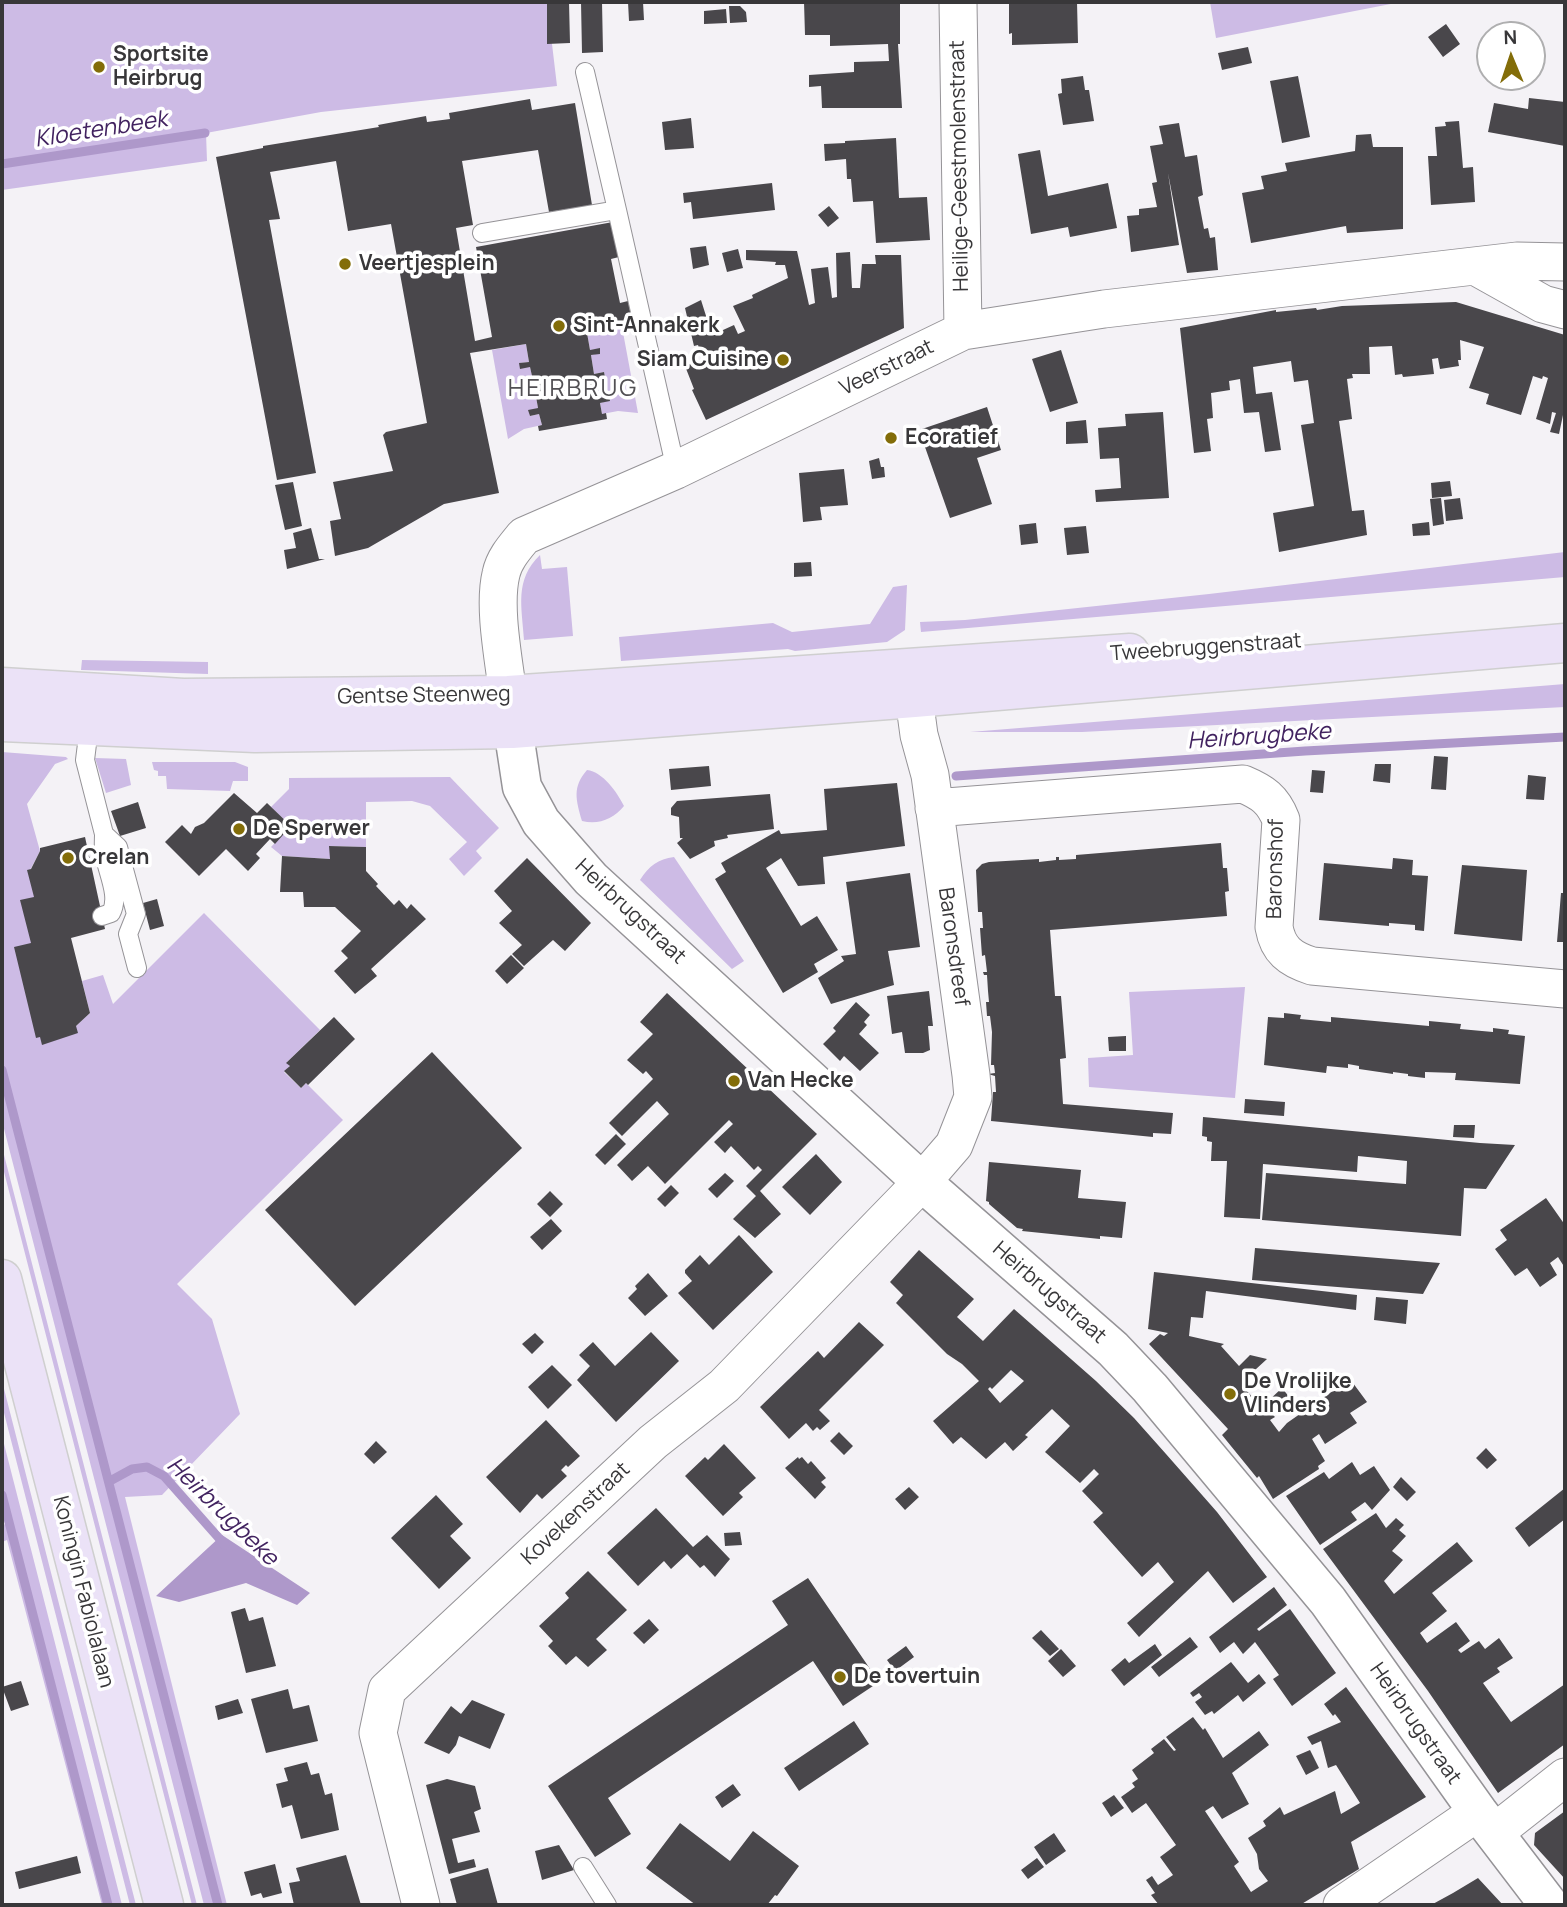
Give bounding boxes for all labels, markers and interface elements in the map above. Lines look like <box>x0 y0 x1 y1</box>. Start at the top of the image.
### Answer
north arrow <box>1476 21 1546 91</box>
text: N <box>1503 24 1518 50</box>
street label: Heilige-Geestmolenstraat <box>945 40 975 292</box>
place label: Sportsite Heirbrug <box>113 42 209 92</box>
marker: Sportsite Heirbrug <box>91 59 107 75</box>
water label: Kloetenbeek <box>33 106 169 154</box>
place label: Veertjesplein <box>359 251 495 277</box>
marker: Veertjesplein <box>337 256 353 272</box>
place label: Sint-Annakerk <box>573 313 719 339</box>
marker: Sint-Annakerk <box>551 318 567 334</box>
street label: Veerstraat <box>836 334 938 402</box>
place label: Siam Cuisine <box>637 347 769 373</box>
marker: Siam Cuisine <box>775 352 791 368</box>
district label: HEIRBRUG <box>509 375 637 403</box>
place label: Ecoratief <box>905 425 998 451</box>
marker: Ecoratief <box>883 430 899 446</box>
street label: Tweebruggenstraat <box>1110 629 1302 667</box>
street label: Gentse Steenweg <box>337 682 511 710</box>
water label: Heirbrugbeke <box>1186 718 1332 756</box>
place label: De Sperwer <box>253 816 370 842</box>
street label: Baronshof <box>1263 819 1289 919</box>
marker: De Sperwer <box>231 821 247 837</box>
place label: Crelan <box>82 845 149 871</box>
marker: Crelan <box>60 850 76 866</box>
street label: Heirbrugstraat <box>569 854 691 970</box>
street label: Baronsdreef <box>932 886 974 1008</box>
place label: Van Hecke <box>748 1068 854 1094</box>
marker: Van Hecke <box>726 1073 742 1089</box>
street label: Heirbrugstraat <box>987 1237 1111 1349</box>
place label: De Vrolijke Vlinders <box>1244 1369 1352 1419</box>
marker: De Vrolijke Vlinders <box>1222 1386 1238 1402</box>
water label: Heirbrugbeke <box>161 1452 283 1572</box>
street label: Kovekenstraat <box>517 1457 635 1571</box>
street label: Koningin Fabiolalaan <box>47 1493 119 1691</box>
street label: Heirbrugstraat <box>1364 1658 1466 1790</box>
place label: De tovertuin <box>854 1664 980 1690</box>
marker: De tovertuin <box>832 1669 848 1685</box>

